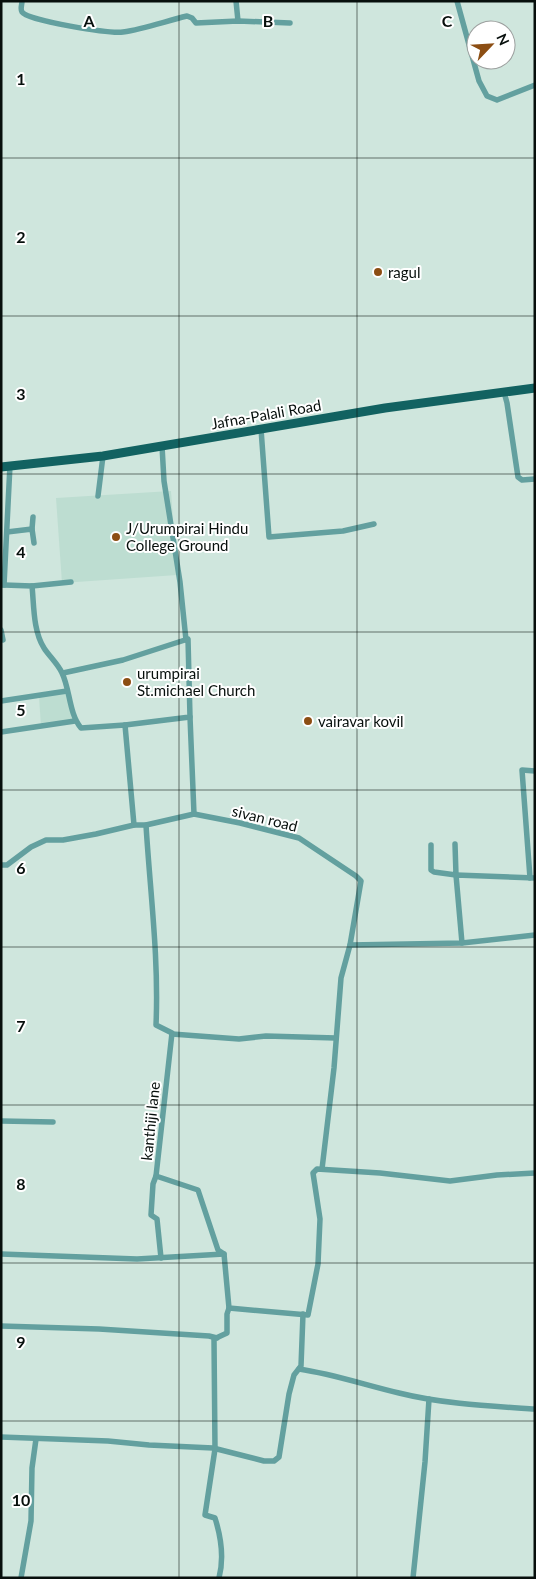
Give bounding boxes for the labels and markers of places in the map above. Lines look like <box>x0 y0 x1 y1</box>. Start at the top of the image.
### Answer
place label: ragul <box>388 263 421 281</box>
marker: ragul <box>372 266 384 278</box>
place label: J/Urumpirai Hindu College Ground <box>126 519 248 554</box>
marker: J/Urumpirai Hindu College Ground <box>110 531 122 543</box>
place label: urumpirai St.michael Church <box>137 664 255 699</box>
marker: urumpirai St.michael Church <box>121 676 133 688</box>
place label: vairavar kovil <box>318 712 404 730</box>
marker: vairavar kovil <box>302 715 314 727</box>

